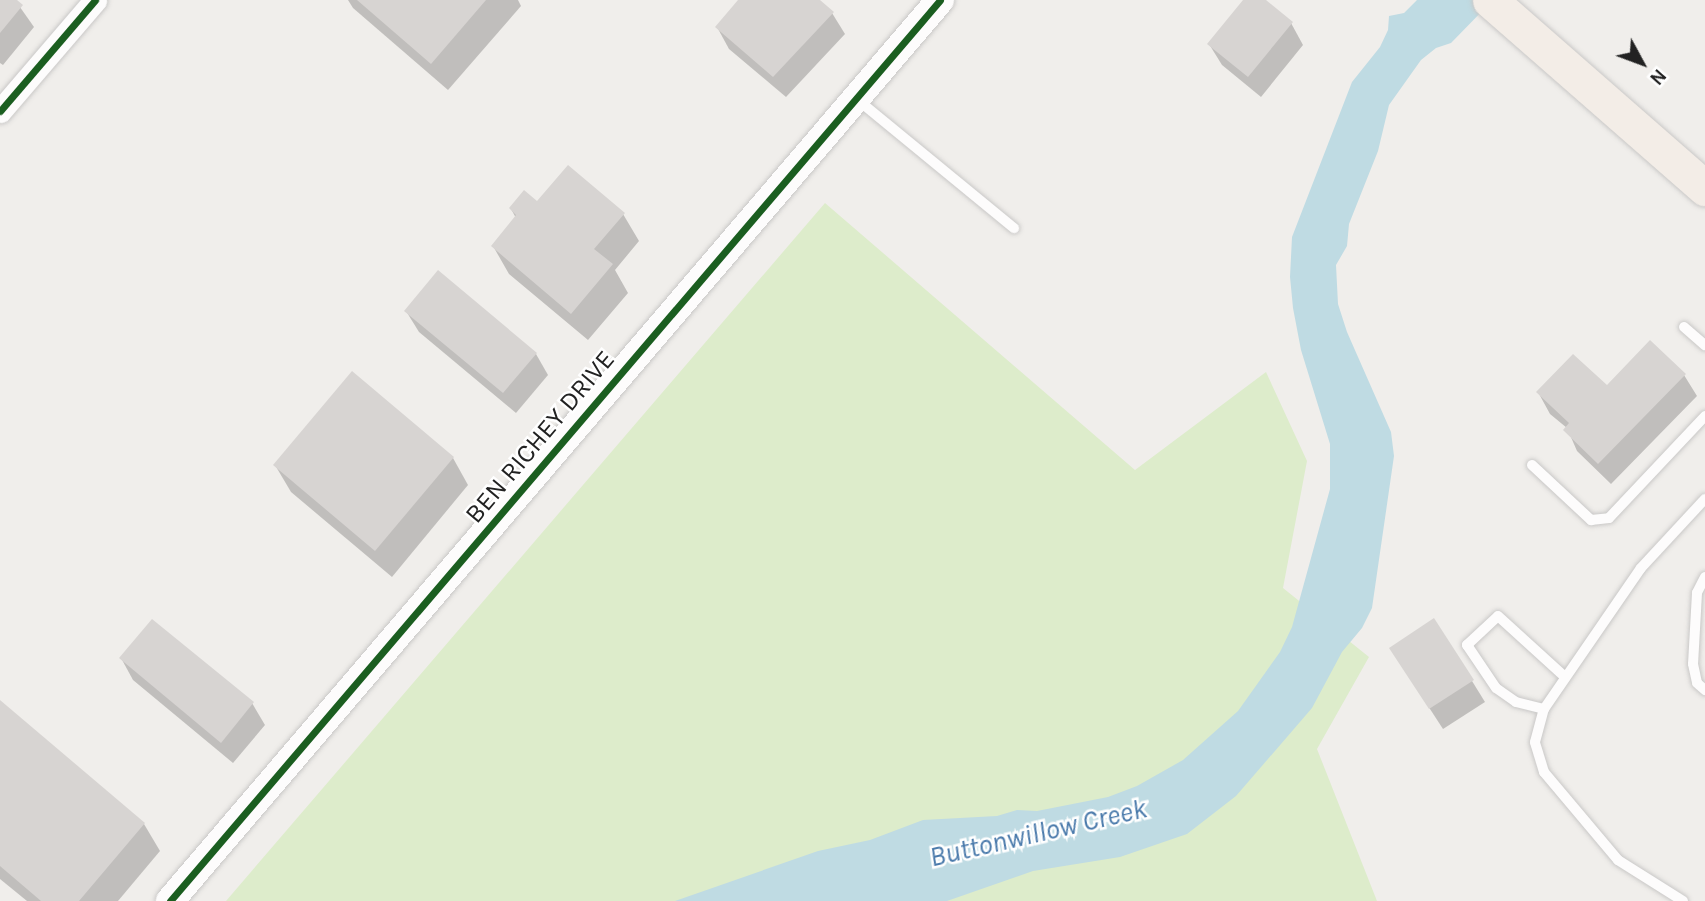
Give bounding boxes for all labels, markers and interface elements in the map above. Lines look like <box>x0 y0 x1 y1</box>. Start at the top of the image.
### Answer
north arrow <box>1607 28 1677 98</box>
text: N <box>1645 64 1671 89</box>
street label: BEN RICHEY DRIVE <box>459 344 621 530</box>
water label: Buttonwillow Creek <box>926 792 1150 874</box>

